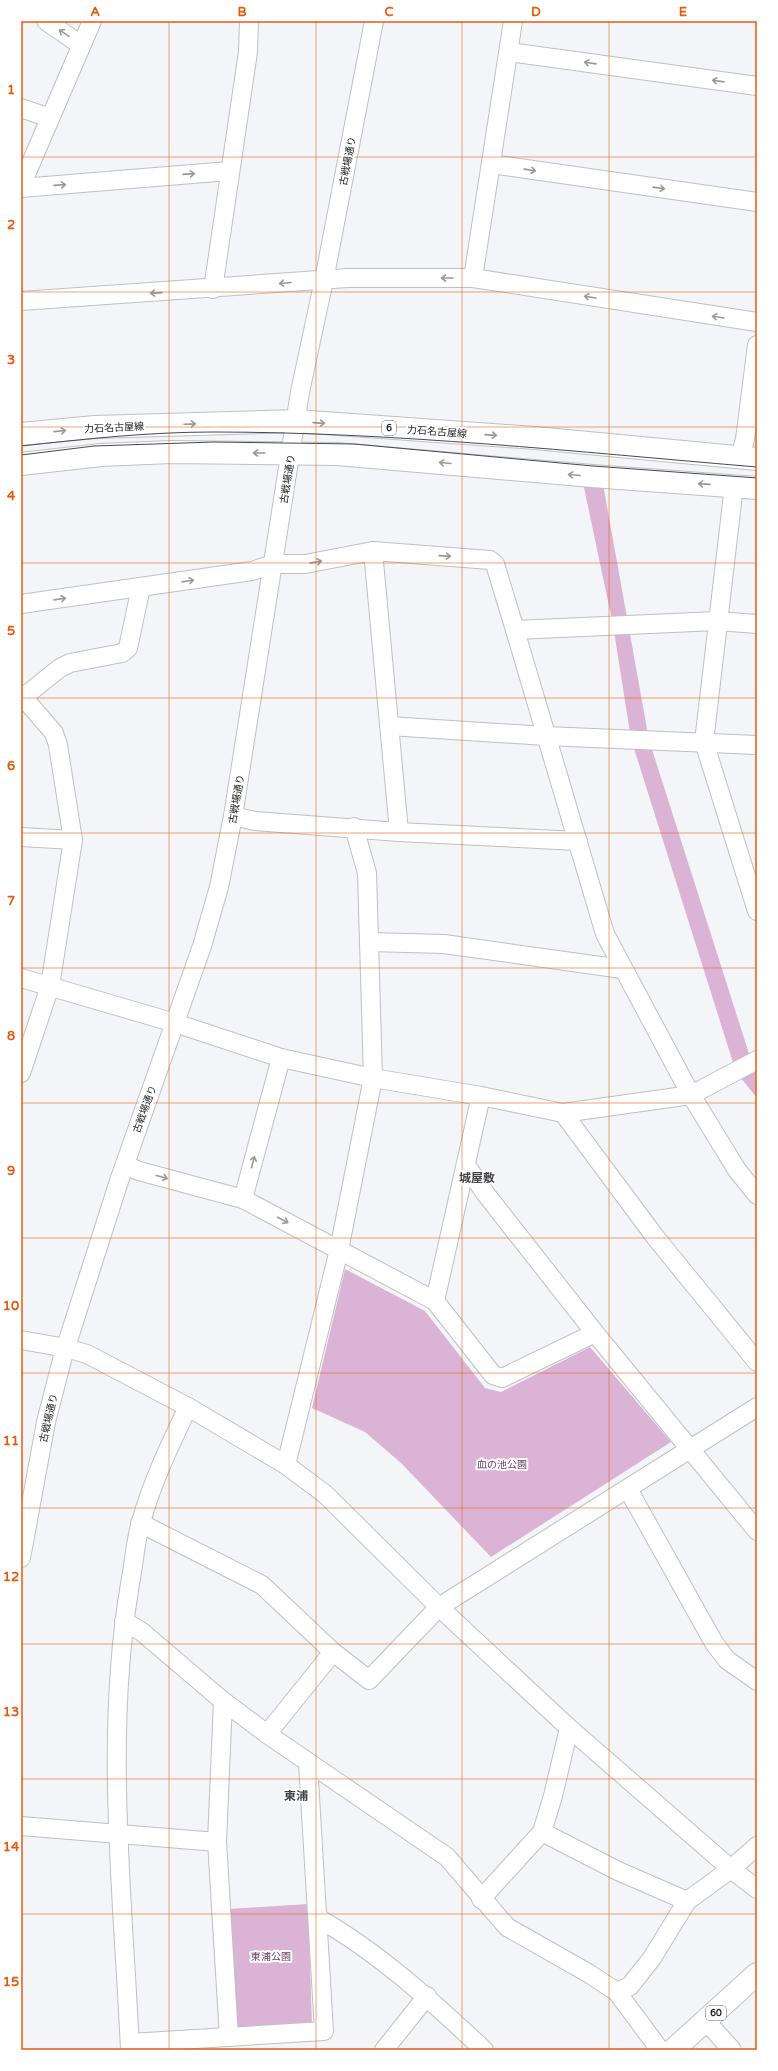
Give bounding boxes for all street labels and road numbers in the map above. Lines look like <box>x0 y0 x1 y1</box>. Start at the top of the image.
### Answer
street label: 古戦場通り <box>337 136 359 187</box>
street label: 力石名古屋線 <box>84 420 144 436</box>
road number: 6 <box>382 421 396 435</box>
street label: 力石名古屋線 <box>407 424 467 440</box>
street label: 古戦場通り <box>278 454 298 505</box>
street label: 古戦場通り <box>227 774 247 825</box>
street label: 古戦場通り <box>131 1084 159 1135</box>
street label: 古戦場通り <box>38 1393 60 1444</box>
road number: 60 <box>706 2006 726 2020</box>

